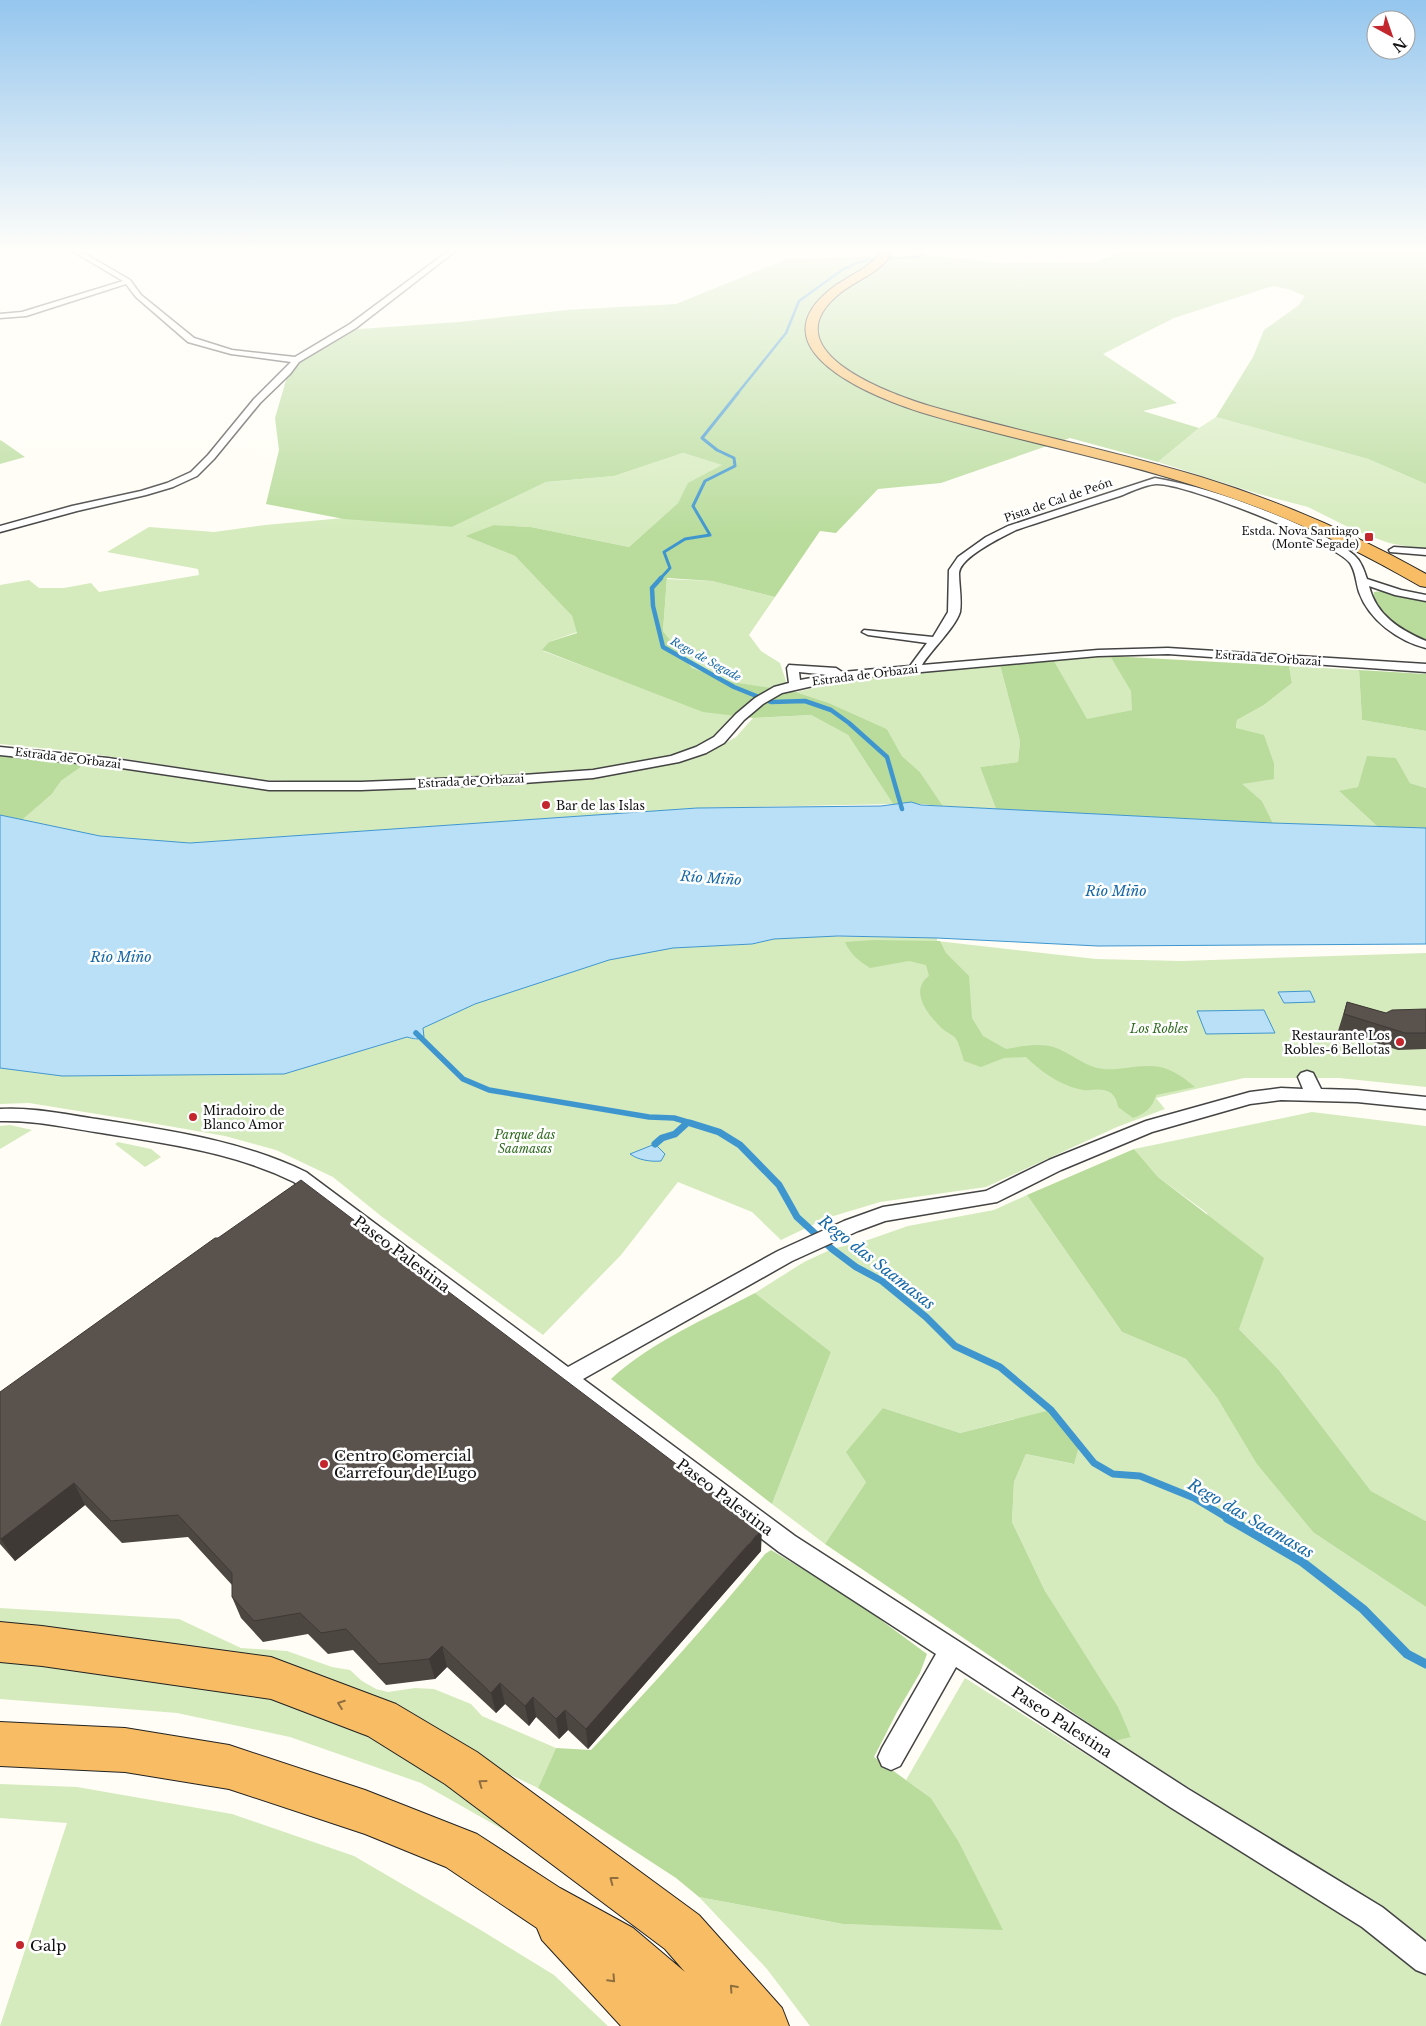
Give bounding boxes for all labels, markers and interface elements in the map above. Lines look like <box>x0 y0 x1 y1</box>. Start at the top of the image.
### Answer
north arrow <box>1366 10 1416 60</box>
text: N <box>1389 34 1410 56</box>
street label: Pista de Cal de Peón <box>1002 475 1114 525</box>
place label: Estda. Nova Santiago (Monte Segade) <box>1241 524 1359 551</box>
marker: Estda. Nova Santiago (Monte Segade) <box>1363 531 1375 543</box>
water label: Rego de Segade <box>668 633 744 684</box>
street label: Estrada de Orbazai <box>1214 647 1322 669</box>
street label: Estrada de Orbazai <box>811 662 919 688</box>
street label: Estrada de Orbazai <box>14 745 122 771</box>
street label: Estrada de Orbazai <box>417 771 525 791</box>
place label: Bar de las Islas <box>556 798 645 813</box>
marker: Bar de las Islas <box>540 799 552 811</box>
water label: Río Miño <box>679 867 742 889</box>
water label: Río Miño <box>1084 882 1147 900</box>
water label: Río Miño <box>89 948 152 966</box>
park label: Los Robles <box>1129 1021 1188 1036</box>
place label: Restaurante Los Robles-6 Bellotas <box>1284 1028 1390 1057</box>
marker: Restaurante Los Robles-6 Bellotas <box>1394 1036 1406 1048</box>
place label: Miradoiro de Blanco Amor <box>203 1103 285 1132</box>
marker: Miradoiro de Blanco Amor <box>187 1111 199 1123</box>
park label: Parque das Saamasas <box>494 1127 556 1156</box>
water label: Rego das Saamasas <box>814 1210 939 1314</box>
street label: Paseo Palestina <box>350 1211 455 1297</box>
place label: Centro Comercial Carrefour de Lugo <box>334 1446 477 1482</box>
street label: Paseo Palestina <box>673 1454 778 1540</box>
marker: Centro Comercial Carrefour de Lugo <box>318 1458 330 1470</box>
water label: Rego das Saamasas <box>1184 1473 1318 1562</box>
street label: Paseo Palestina <box>1008 1682 1116 1762</box>
one-way arrow <box>338 1700 346 1710</box>
one-way arrow <box>478 1780 488 1789</box>
one-way arrow <box>609 1877 619 1886</box>
place label: Galp <box>30 1936 66 1955</box>
marker: Galp <box>14 1939 26 1951</box>
one-way arrow <box>606 1974 615 1983</box>
one-way arrow <box>730 1985 739 1994</box>

